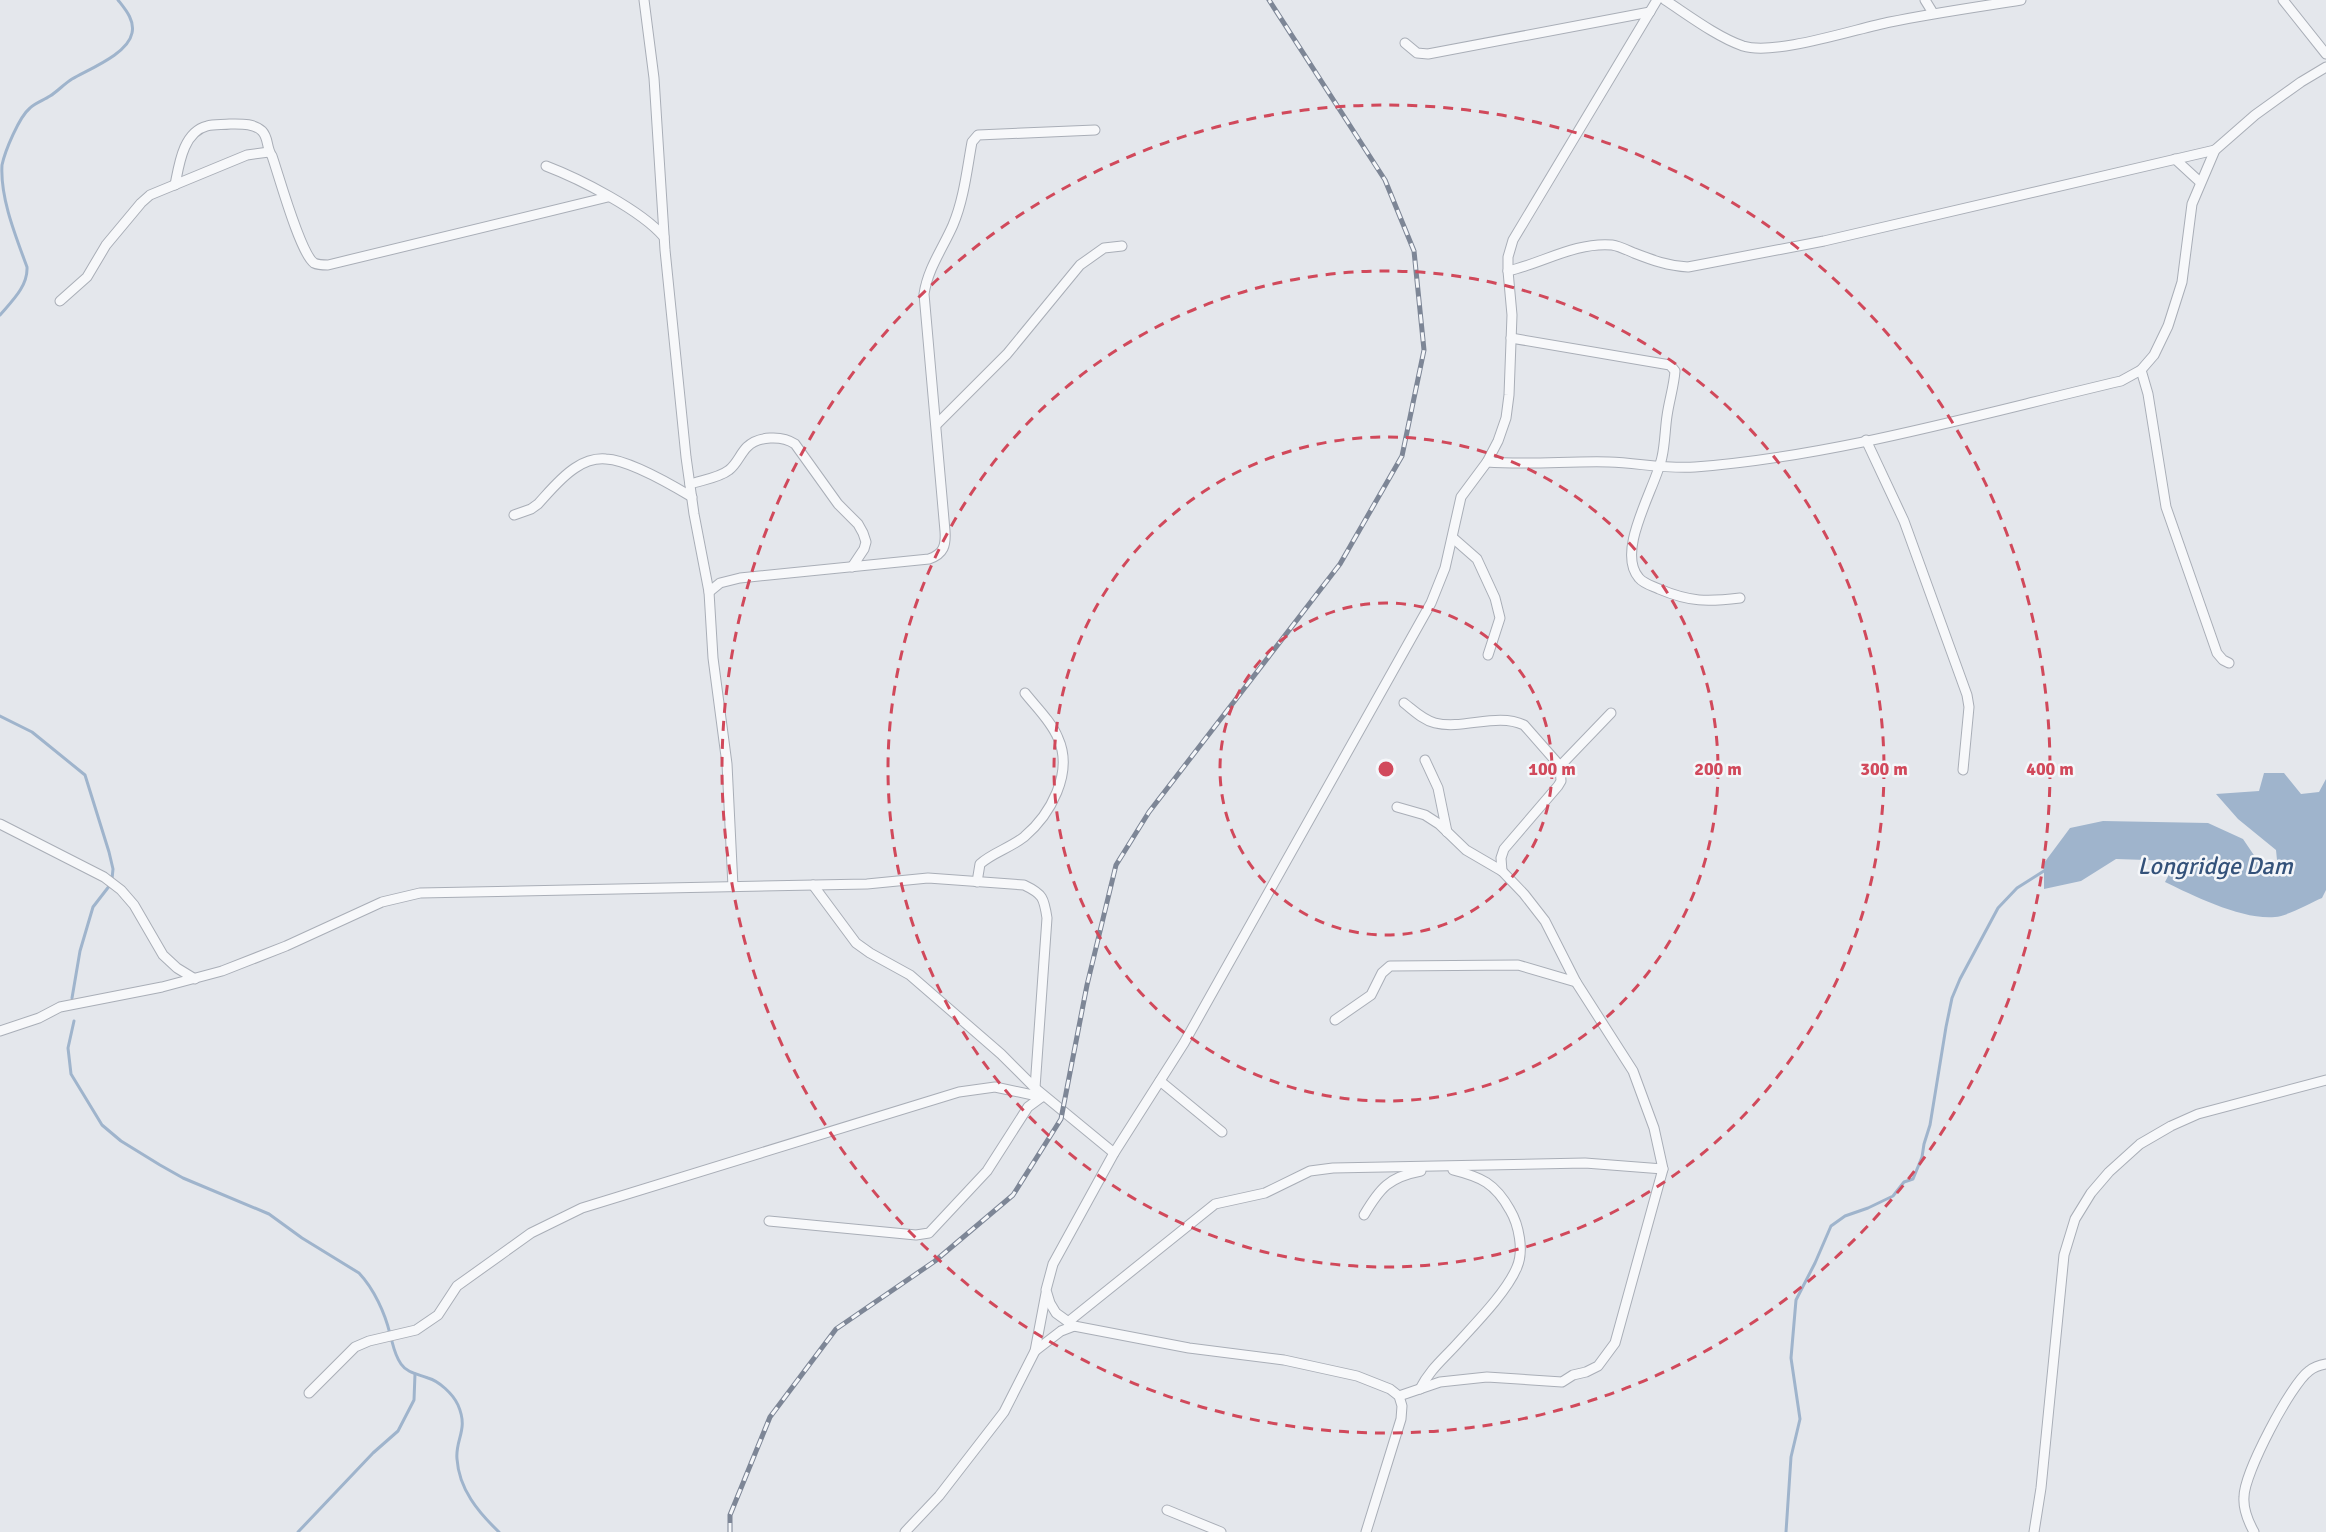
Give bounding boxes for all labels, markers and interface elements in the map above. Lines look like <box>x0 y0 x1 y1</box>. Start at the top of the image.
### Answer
text: 100 m <box>1528 758 1576 780</box>
text: 200 m <box>1694 758 1742 780</box>
text: 300 m <box>1860 758 1908 780</box>
text: 400 m <box>2026 758 2074 780</box>
centre of rings <box>1376 759 1396 779</box>
water label: Longridge Dam <box>2137 851 2293 881</box>

